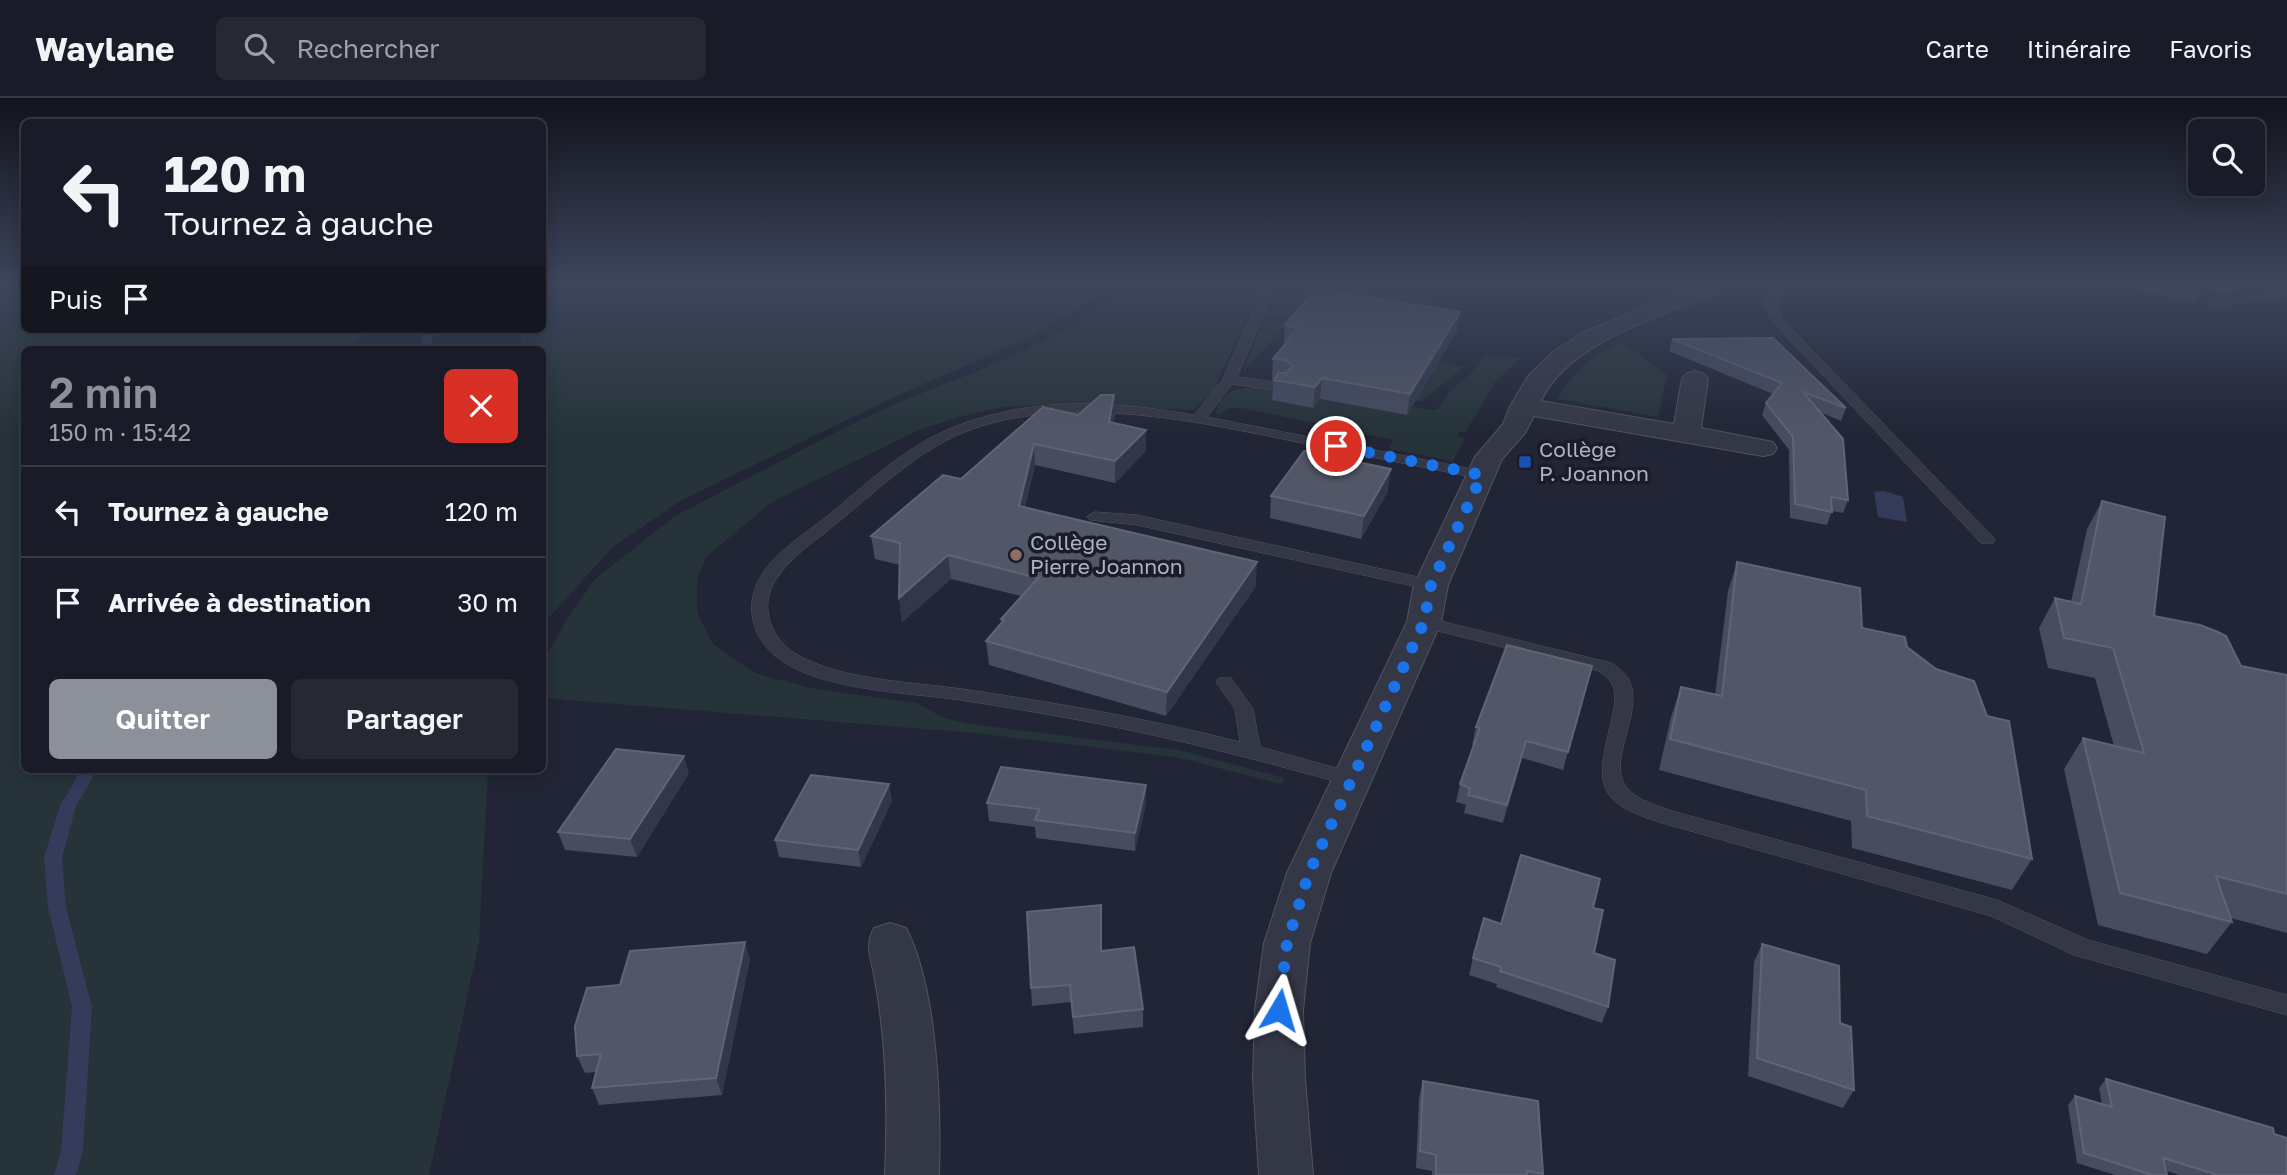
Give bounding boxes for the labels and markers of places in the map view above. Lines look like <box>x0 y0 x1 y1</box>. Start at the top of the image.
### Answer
pin <box>1306 416 1366 476</box>
place label: Collège P. Joannon <box>1539 436 1649 486</box>
marker: Collège P. Joannon <box>1517 454 1533 470</box>
place label: Collège Pierre Joannon <box>1030 529 1183 579</box>
marker: Collège Pierre Joannon <box>1008 547 1024 563</box>

